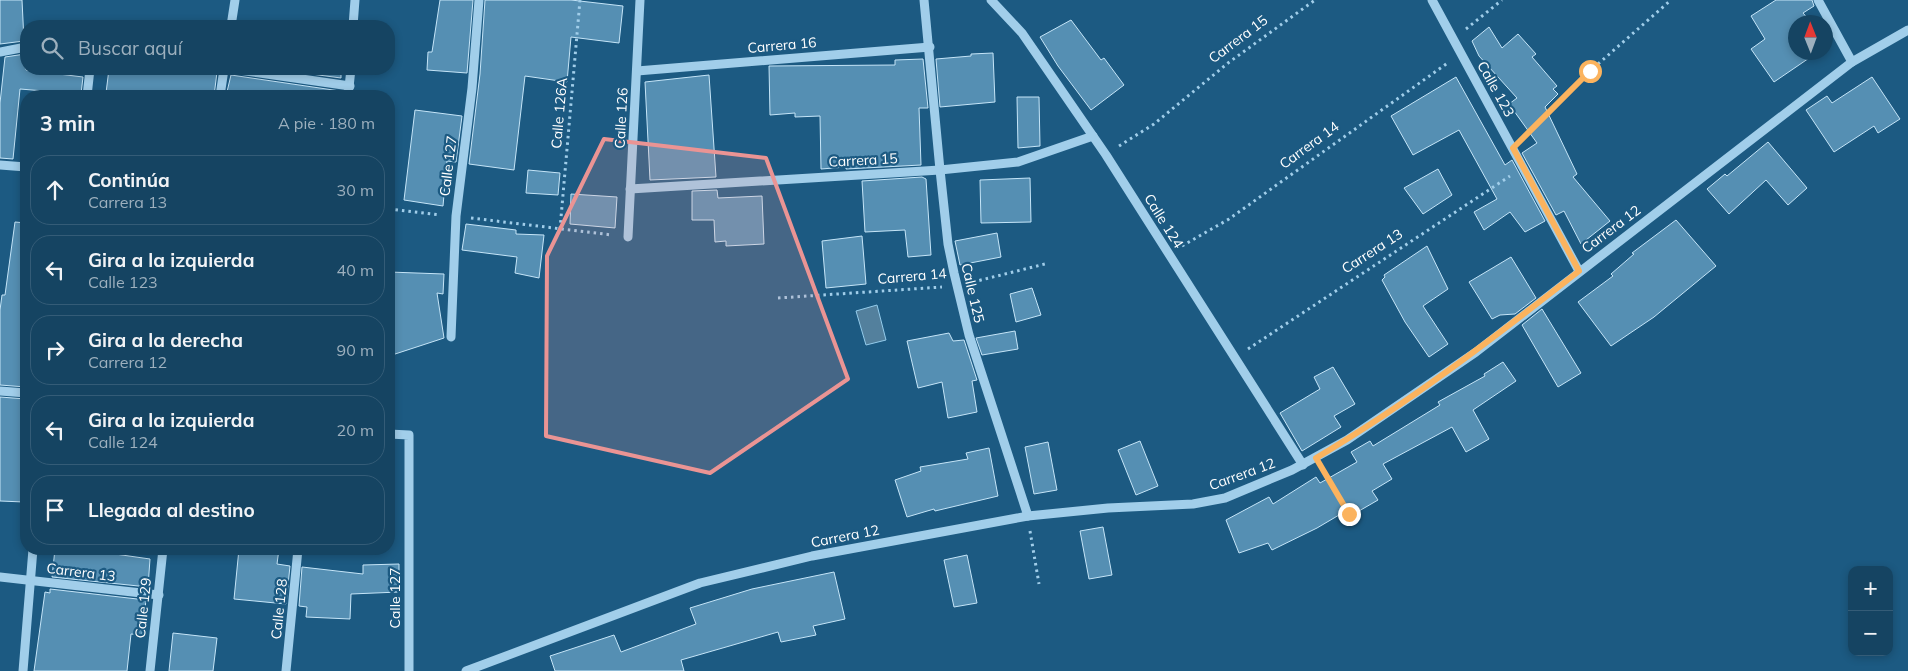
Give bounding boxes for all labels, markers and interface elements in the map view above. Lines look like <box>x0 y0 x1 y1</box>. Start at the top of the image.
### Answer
street label: Carrera 15 <box>1205 11 1271 67</box>
north arrow <box>1788 15 1833 60</box>
search box <box>20 20 395 75</box>
street label: Carrera 16 <box>747 33 817 57</box>
icon: search <box>38 34 66 62</box>
text: Buscar aquí <box>78 36 182 60</box>
street label: Calle 123 <box>1473 58 1519 120</box>
route start <box>1579 60 1602 83</box>
street label: Calle 126A <box>547 76 571 149</box>
street label: Calle 126 <box>610 87 632 149</box>
text: 3 min <box>40 110 95 136</box>
text: A pie · 180 m <box>278 113 375 133</box>
street label: Carrera 14 <box>1276 117 1343 173</box>
street label: Calle 127 <box>435 135 461 197</box>
street label: Carrera 15 <box>828 149 898 171</box>
text: Continúa <box>88 168 170 192</box>
icon: ahead <box>41 176 69 204</box>
text: 30 m <box>337 180 374 200</box>
street label: Calle 124 <box>1140 190 1188 252</box>
text: Carrera 13 <box>88 192 167 212</box>
street label: Carrera 12 <box>1578 201 1644 257</box>
street label: Carrera 13 <box>1338 225 1406 277</box>
text: Gira a la izquierda <box>88 248 254 272</box>
icon: left <box>41 256 69 284</box>
text: 40 m <box>337 260 374 280</box>
street label: Calle 125 <box>957 261 989 325</box>
street label: Carrera 14 <box>877 264 948 288</box>
text: Calle 123 <box>88 272 158 292</box>
text: Gira a la derecha <box>88 328 243 352</box>
icon: right <box>41 336 69 364</box>
text: 90 m <box>337 340 374 360</box>
text: Carrera 12 <box>88 352 167 372</box>
text: Gira a la izquierda <box>88 408 254 432</box>
icon: left <box>41 416 69 444</box>
text: 20 m <box>337 420 374 440</box>
text: Calle 124 <box>88 432 158 452</box>
street label: Carrera 12 <box>1206 454 1278 494</box>
icon: arrive <box>41 496 69 524</box>
text: Llegada al destino <box>88 498 255 522</box>
route end <box>1338 503 1361 526</box>
street label: Carrera 12 <box>809 521 881 551</box>
street label: Carrera 13 <box>46 559 116 585</box>
map controls <box>1848 566 1893 656</box>
button: + <box>1848 566 1893 611</box>
street label: Calle 127 <box>386 568 404 628</box>
street label: Calle 129 <box>131 577 155 639</box>
street label: Calle 128 <box>267 578 291 640</box>
button: − <box>1848 611 1893 656</box>

